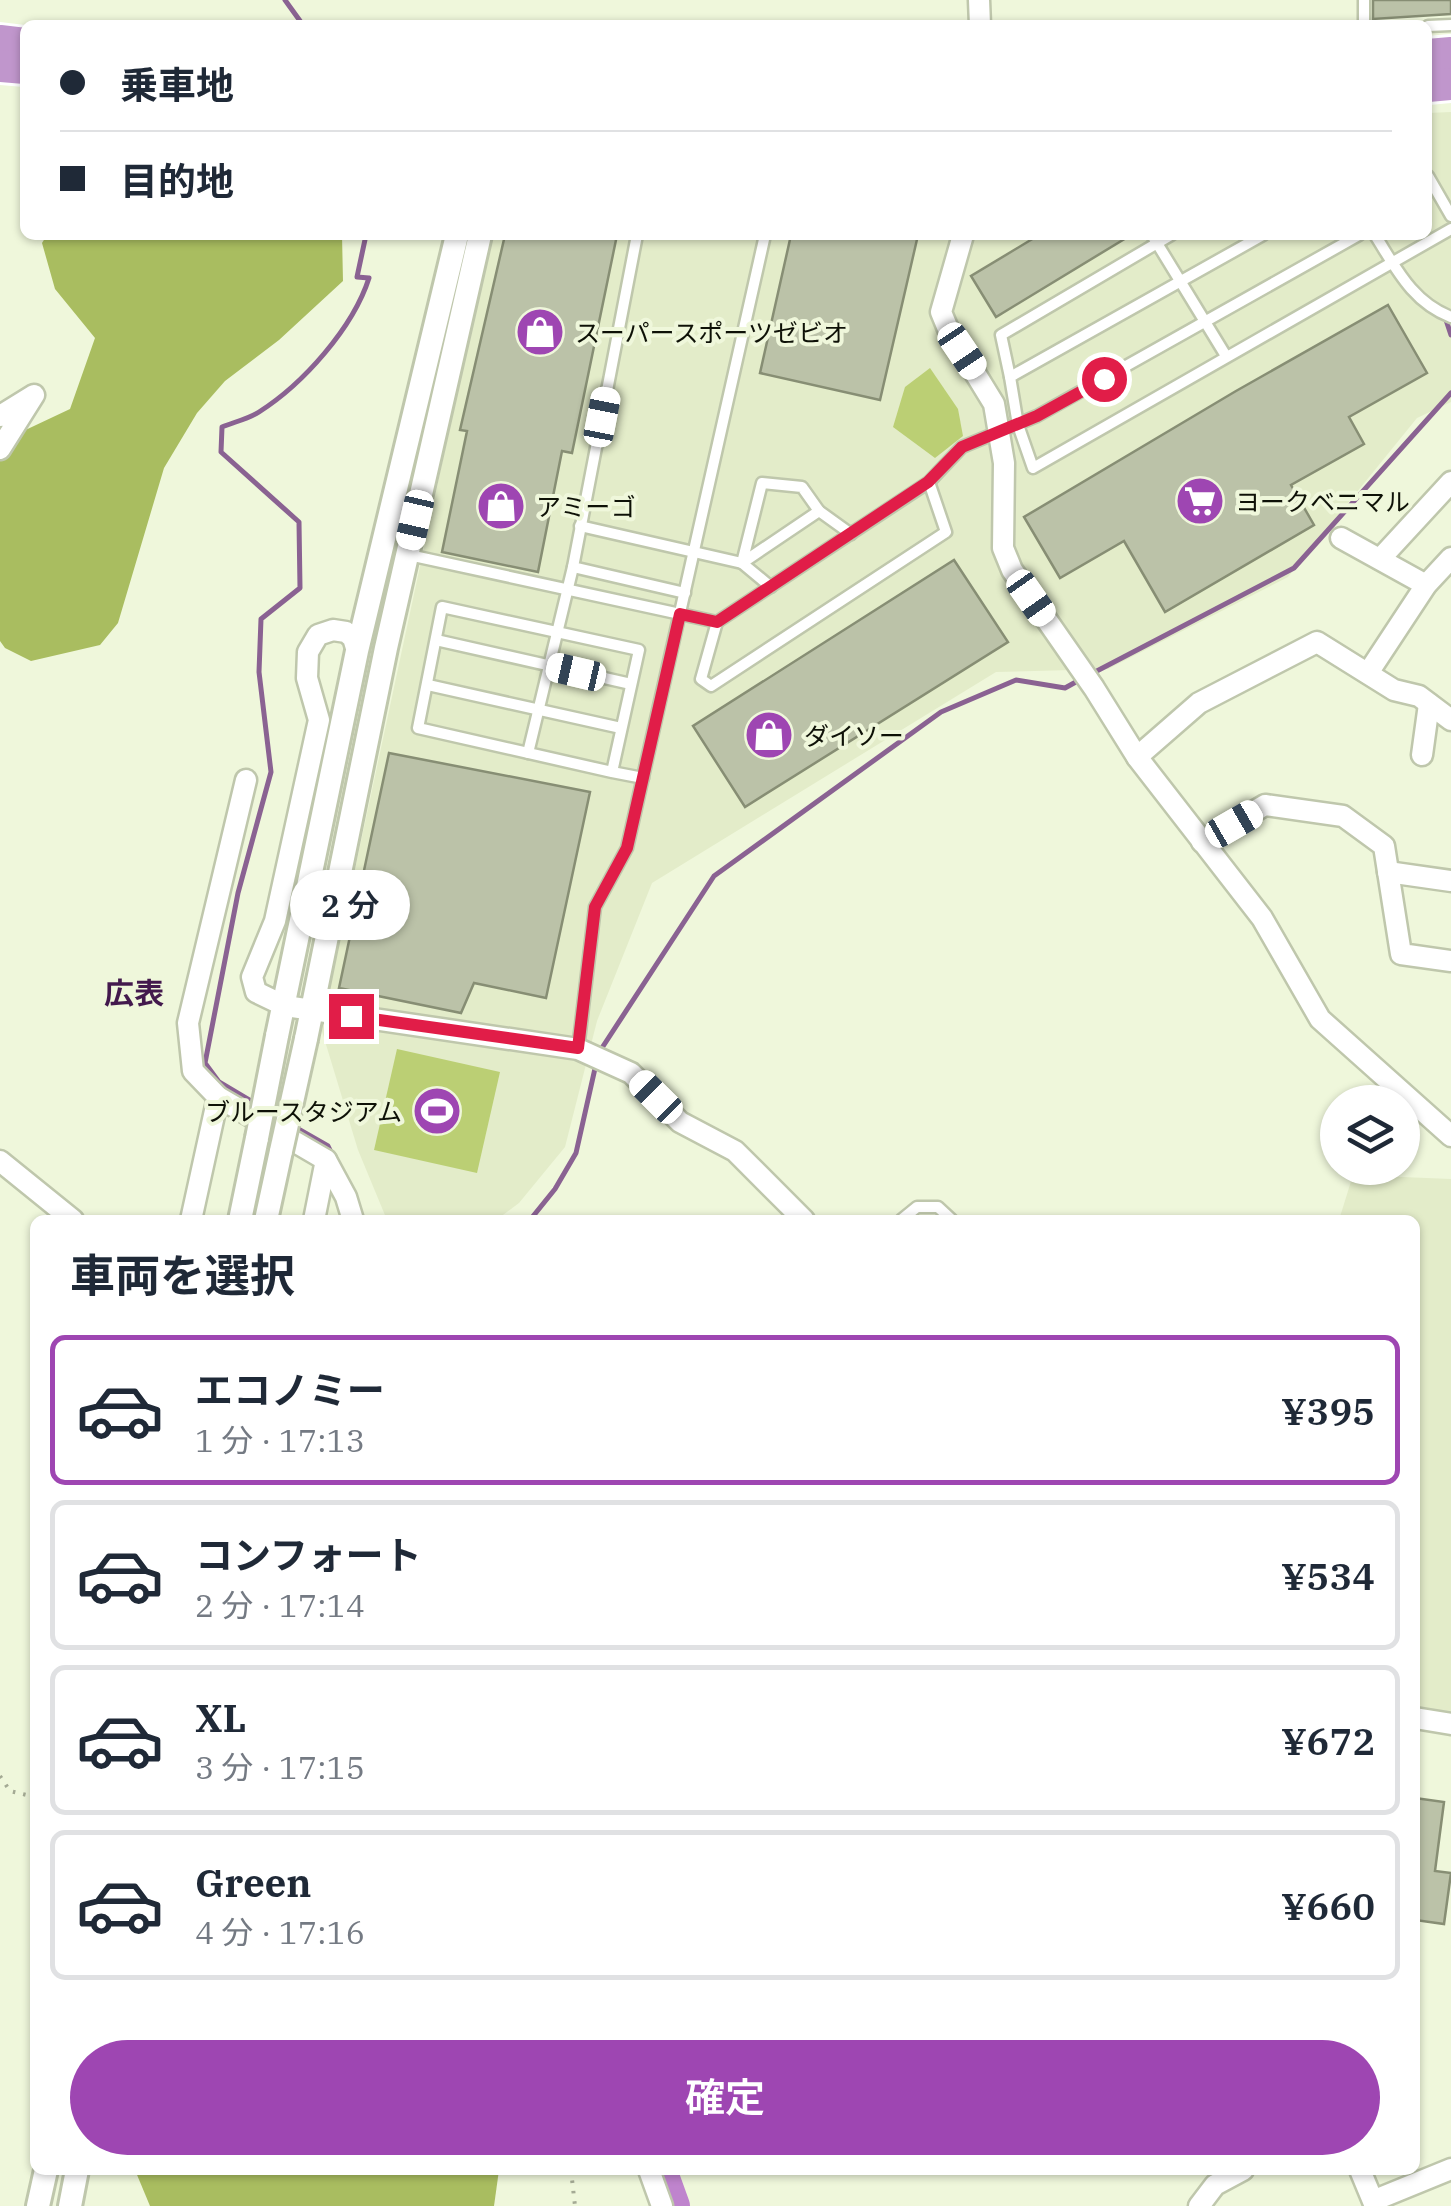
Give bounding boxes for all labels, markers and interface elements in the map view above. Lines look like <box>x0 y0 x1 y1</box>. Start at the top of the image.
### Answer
text: 乗車地 <box>120 60 234 109</box>
text: 目的地 <box>120 156 234 205</box>
shop icon: スーパースポーツゼビオ <box>514 306 566 358</box>
place label: スーパースポーツゼビオ <box>575 316 848 349</box>
car <box>933 318 991 384</box>
route start <box>1082 357 1127 402</box>
car <box>582 385 622 449</box>
supermarket icon: ヨークベニマル <box>1174 475 1226 527</box>
shop icon: アミーゴ <box>475 480 527 532</box>
place label: ヨークベニマル <box>1235 485 1410 518</box>
car <box>394 487 436 553</box>
place label: アミーゴ <box>536 490 636 523</box>
car <box>1002 565 1060 631</box>
car <box>543 651 609 693</box>
shop icon: ダイソー <box>743 709 795 761</box>
place label: ダイソー <box>804 719 904 752</box>
car <box>1201 796 1267 852</box>
callout: 2 分 <box>291 871 411 941</box>
text: 2 分 <box>321 884 379 926</box>
district label: 広表 <box>104 973 164 1012</box>
route end <box>329 994 374 1039</box>
car <box>624 1065 688 1129</box>
sports icon: ブルースタジアム <box>411 1085 463 1137</box>
map controls <box>1320 1085 1420 1185</box>
button: layers <box>1320 1085 1420 1185</box>
place label: ブルースタジアム <box>205 1095 402 1128</box>
text: 車両を選択 <box>70 1246 295 1304</box>
icon: car <box>75 1365 165 1455</box>
text: エコノミー <box>195 1365 385 1414</box>
text: ¥395 <box>1281 1386 1375 1435</box>
text: 1 分 · 17:13 <box>195 1419 365 1461</box>
icon: car <box>75 1530 165 1620</box>
text: コンフォート <box>195 1530 422 1579</box>
text: ¥534 <box>1281 1551 1375 1600</box>
text: 2 分 · 17:14 <box>195 1584 365 1626</box>
text: XL <box>195 1693 246 1742</box>
icon: car <box>75 1695 165 1785</box>
text: ¥672 <box>1281 1716 1375 1765</box>
text: 3 分 · 17:15 <box>195 1746 365 1788</box>
text: Green <box>195 1858 311 1907</box>
icon: car <box>75 1860 165 1950</box>
text: ¥660 <box>1281 1881 1375 1930</box>
text: 4 分 · 17:16 <box>195 1911 365 1953</box>
button: 確定 <box>70 2040 1380 2155</box>

